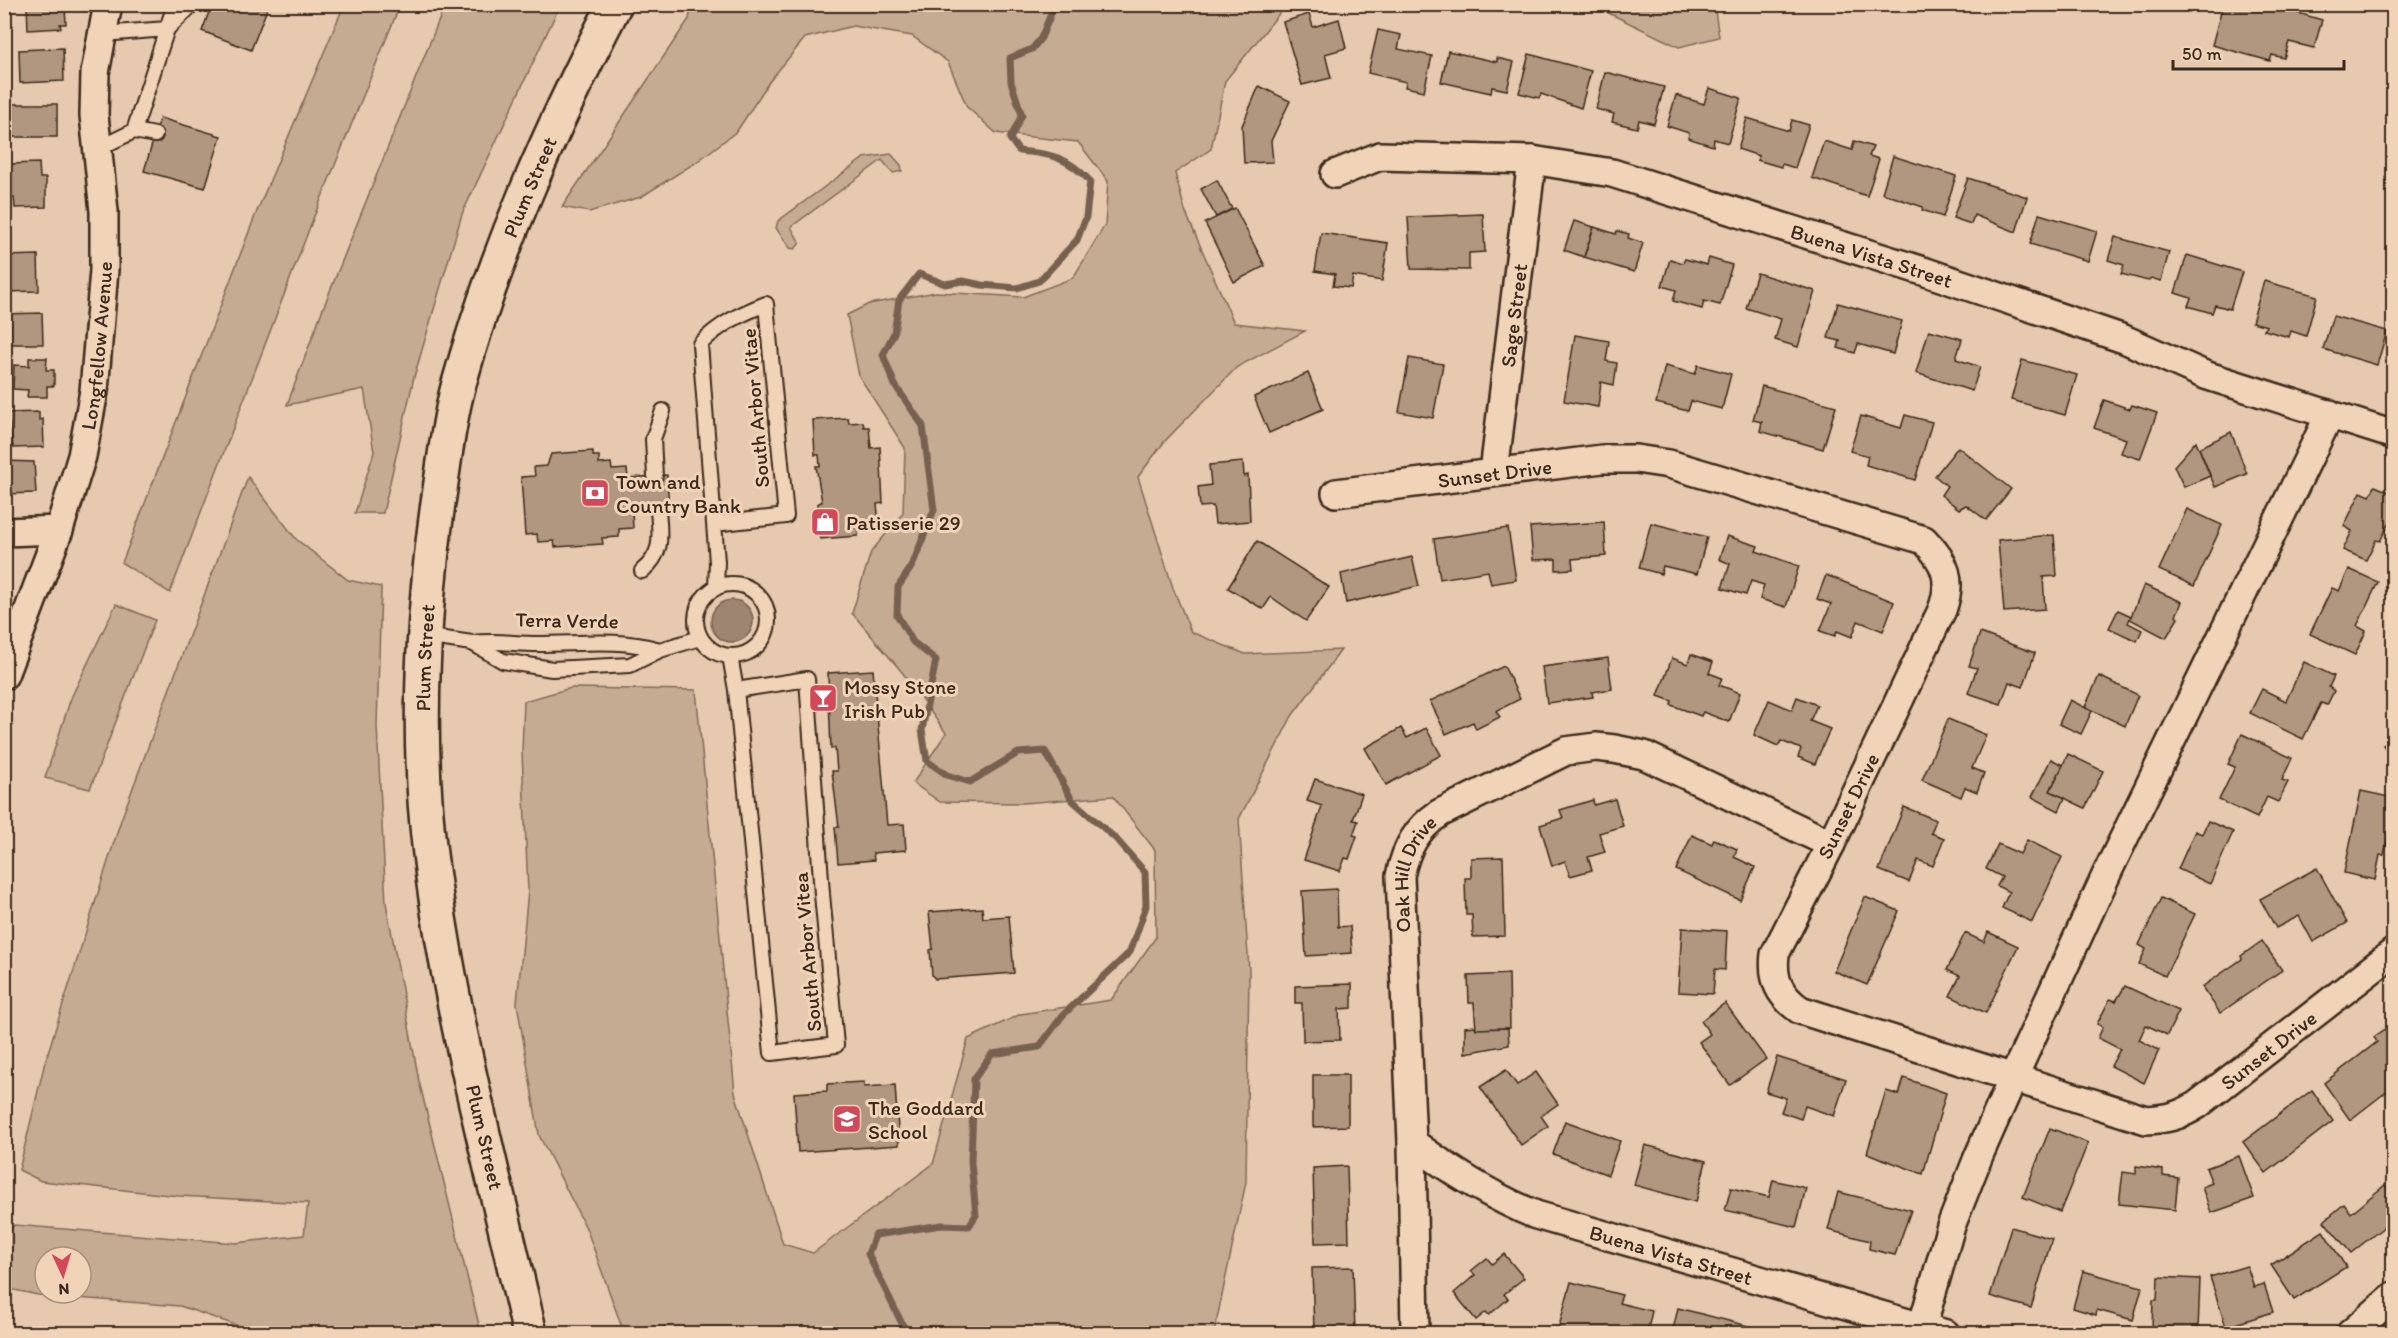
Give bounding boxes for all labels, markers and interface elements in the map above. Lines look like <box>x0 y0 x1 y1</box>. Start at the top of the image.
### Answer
scale bar <box>2173 33 2344 71</box>
text: 50 m <box>2182 43 2222 65</box>
street label: Plum Street <box>497 132 562 241</box>
street label: Buena Vista Street <box>1788 218 1956 293</box>
street label: Longfellow Avenue <box>75 261 117 432</box>
street label: Sage Street <box>1494 262 1532 368</box>
street label: South Arbor Vitae <box>736 327 774 489</box>
street label: Sunset Drive <box>1436 453 1553 492</box>
place label: Town and Country Bank <box>616 469 741 518</box>
bank icon: Town and Country Bank <box>579 477 611 509</box>
shop icon: Patisserie 29 <box>809 506 841 538</box>
place label: Patisserie 29 <box>846 510 961 535</box>
street label: Plum Street <box>410 603 439 712</box>
street label: Terra Verde <box>515 607 619 633</box>
place label: Mossy Stone Irish Pub <box>844 674 956 723</box>
bar icon: Mossy Stone Irish Pub <box>807 682 839 714</box>
street label: Sunset Drive <box>1812 749 1884 863</box>
street label: Oak Hill Drive <box>1388 809 1441 933</box>
street label: South Arbor Vitea <box>788 871 826 1033</box>
street label: Sunset Drive <box>2215 1005 2321 1095</box>
street label: Plum Street <box>461 1082 509 1192</box>
place label: The Goddard School <box>868 1095 984 1144</box>
school or university icon: The Goddard School <box>831 1103 863 1135</box>
street label: Buena Vista Street <box>1587 1219 1756 1290</box>
north arrow <box>33 1245 93 1305</box>
text: N <box>58 1280 70 1299</box>

